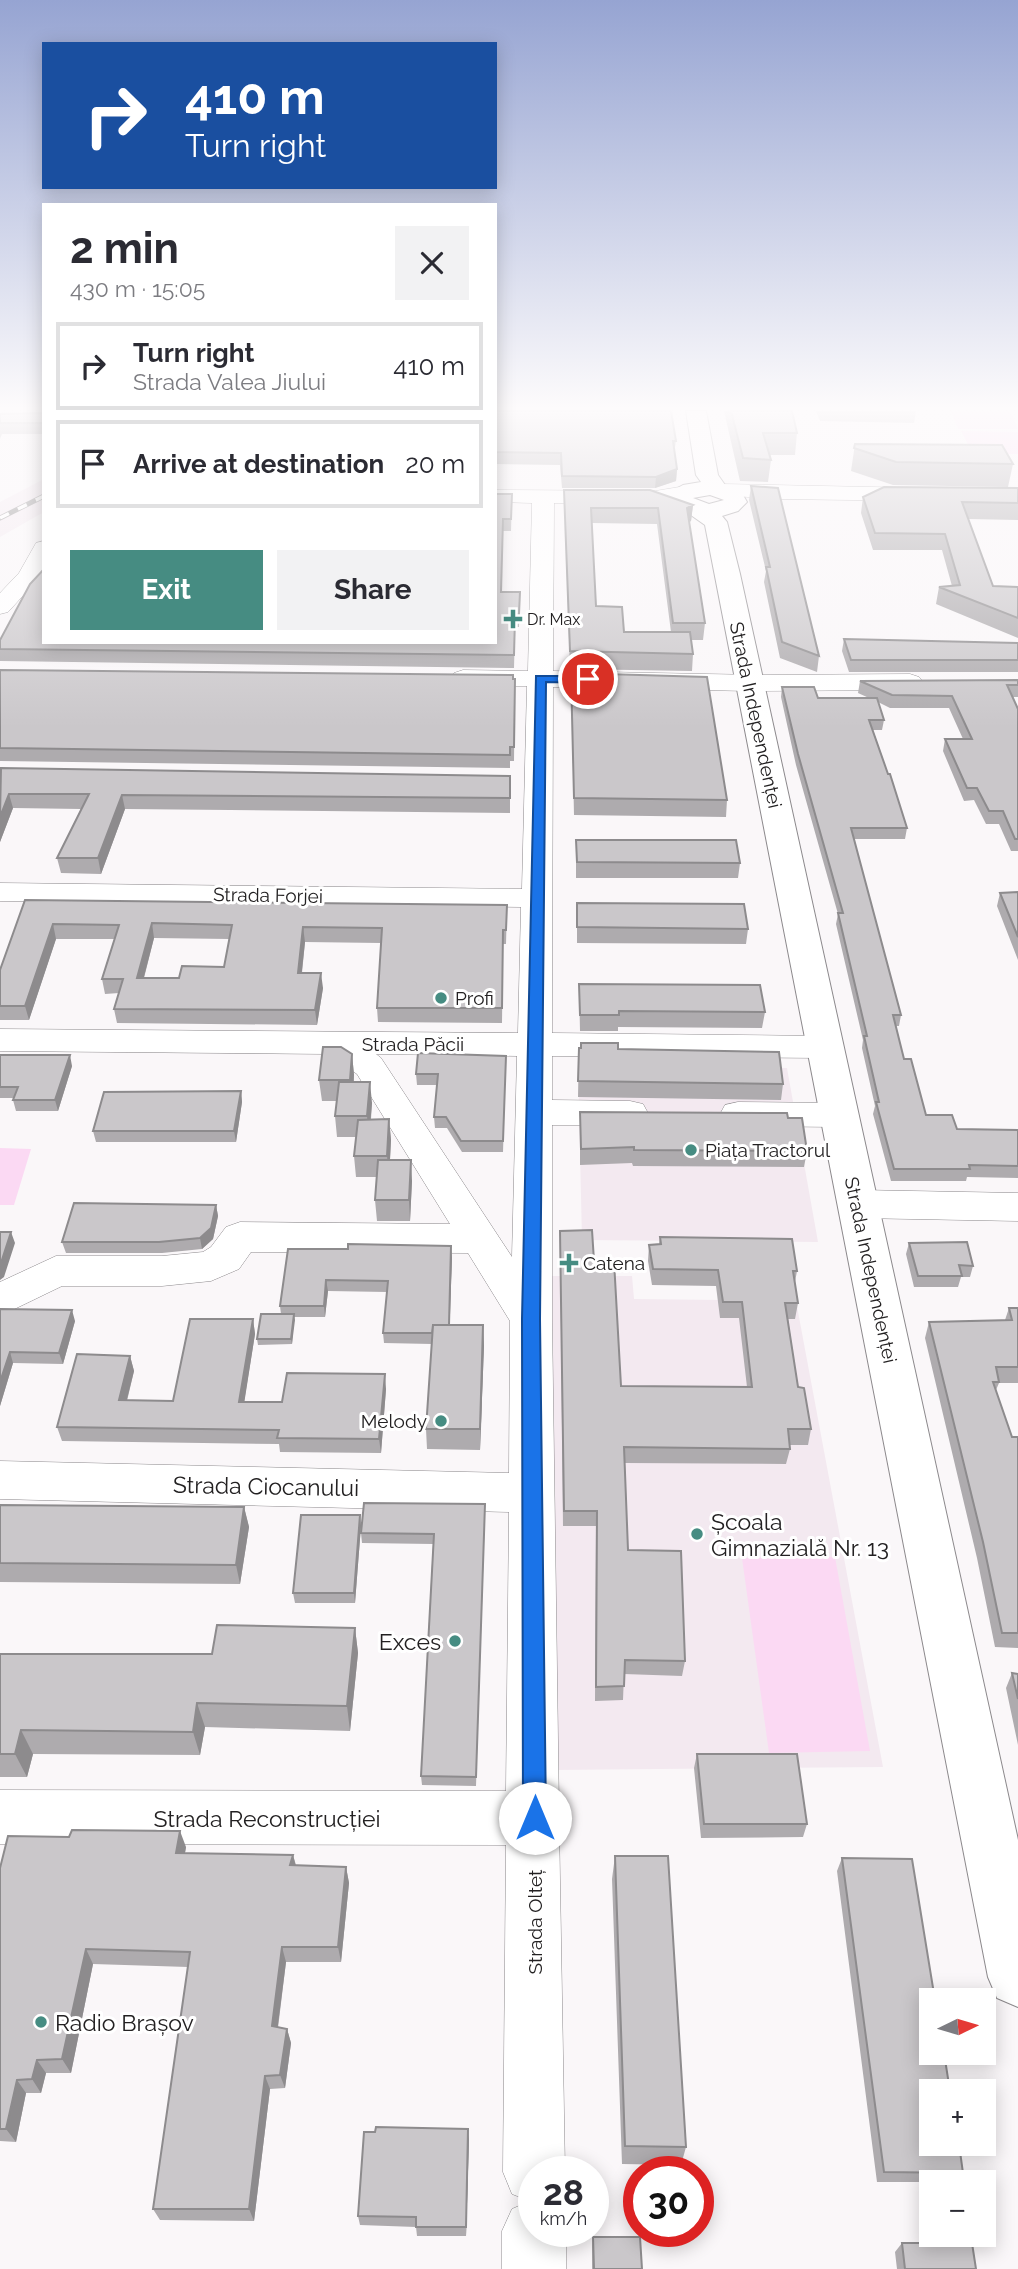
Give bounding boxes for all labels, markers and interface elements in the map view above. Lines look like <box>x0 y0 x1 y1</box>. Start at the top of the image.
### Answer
text: 410 m <box>185 68 325 125</box>
icon: right <box>70 70 161 161</box>
text: Turn right <box>185 127 326 164</box>
text: 2 min <box>70 224 179 273</box>
button: close <box>395 226 469 300</box>
text: 430 m · 15:05 <box>70 275 205 302</box>
text: Turn right <box>133 338 254 368</box>
icon: right <box>74 347 112 385</box>
text: 410 m <box>393 351 465 381</box>
text: Strada Valea Jiului <box>133 368 326 395</box>
icon: arrive <box>74 445 112 483</box>
text: Arrive at destination <box>133 449 384 479</box>
text: 20 m <box>405 449 465 479</box>
button: Exit <box>70 550 263 630</box>
button: Share <box>277 550 469 630</box>
place label: Dr. Max <box>527 610 580 629</box>
marker: Dr. Max <box>505 611 521 627</box>
street label: Strada Independenței <box>725 620 787 810</box>
pin <box>558 649 618 709</box>
icon: arrive <box>569 660 607 698</box>
street label: Strada Forjei <box>213 883 323 907</box>
place label: Profi <box>455 987 494 1009</box>
marker: Profi <box>433 990 449 1006</box>
street label: Strada Păcii <box>362 1033 464 1055</box>
place label: Piața Tractorul <box>705 1139 831 1161</box>
marker: Piața Tractorul <box>683 1142 699 1158</box>
street label: Strada Independenței <box>840 1175 902 1365</box>
place label: Catena <box>583 1252 645 1274</box>
marker: Catena <box>561 1255 577 1271</box>
place label: Melody <box>361 1410 427 1432</box>
marker: Melody <box>433 1413 449 1429</box>
street label: Strada Ciocanului <box>173 1471 359 1501</box>
place label: Școala Gimnazială Nr. 13 <box>711 1508 889 1561</box>
marker: Școala Gimnazială Nr. 13 <box>689 1526 705 1542</box>
place label: Exces <box>379 1628 441 1655</box>
marker: Exces <box>447 1633 463 1649</box>
position arrow <box>498 1781 572 1855</box>
street label: Strada Reconstrucției <box>154 1805 380 1832</box>
street label: Strada Olteț <box>524 1869 546 1974</box>
north arrow <box>919 1988 996 2065</box>
map controls <box>919 1988 996 2247</box>
place label: Radio Brașov <box>55 2009 194 2036</box>
marker: Radio Brașov <box>33 2014 49 2030</box>
button: + <box>919 2079 996 2156</box>
speed limit sign: 30 <box>623 2156 714 2247</box>
button: − <box>919 2170 996 2247</box>
text: 28 <box>543 2172 584 2213</box>
text: km/h <box>540 2208 587 2229</box>

